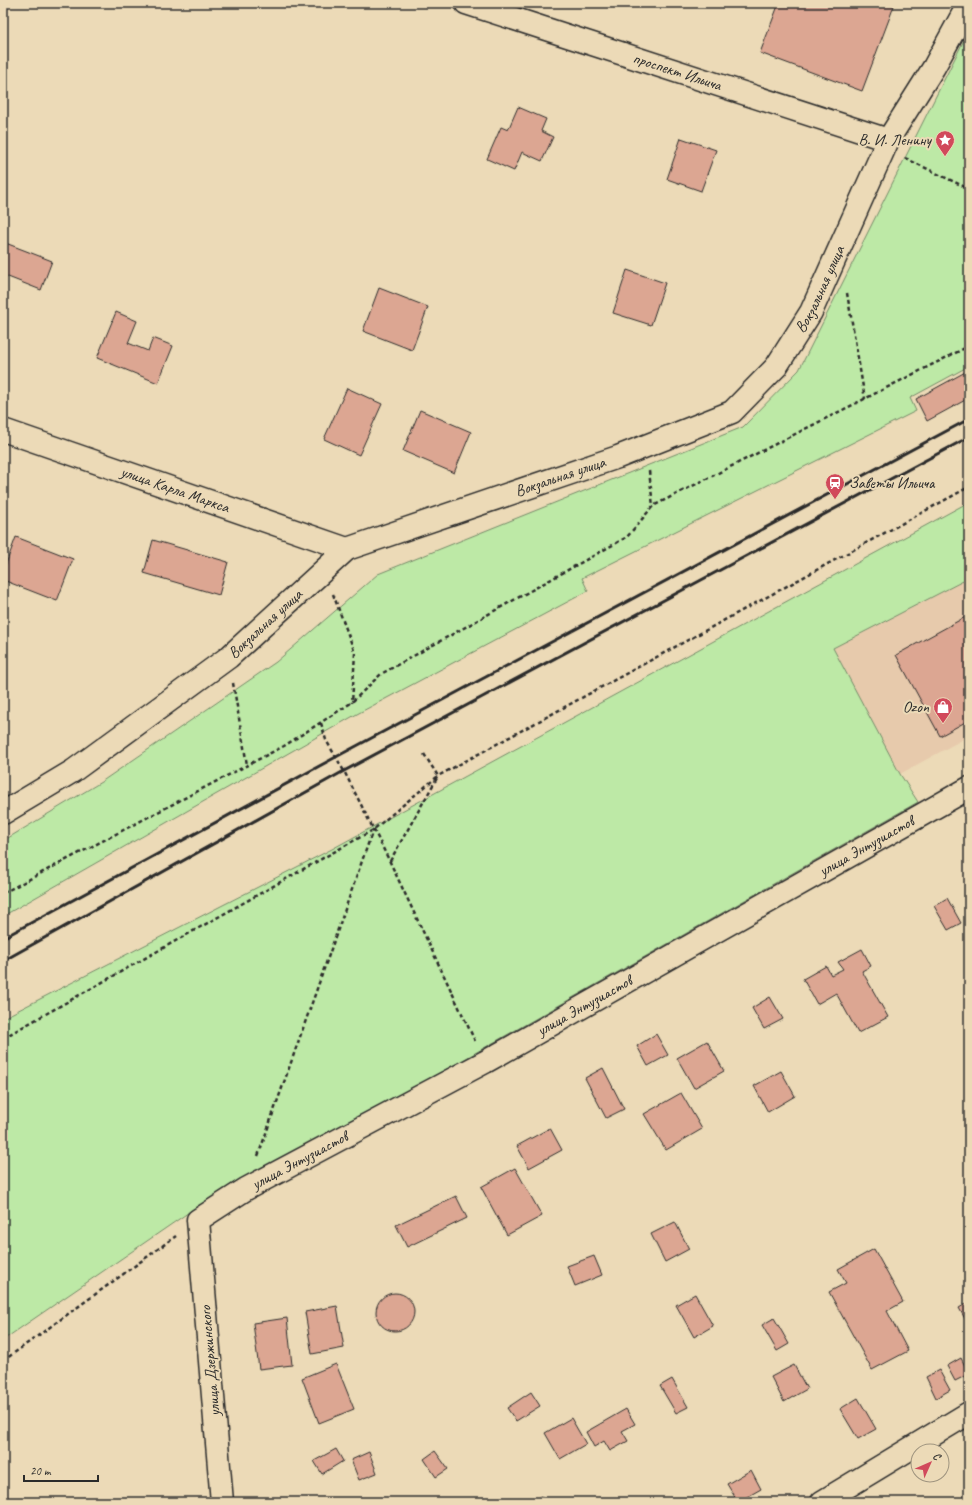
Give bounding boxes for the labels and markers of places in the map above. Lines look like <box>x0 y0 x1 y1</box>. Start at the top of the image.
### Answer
place icon: В. И. Ленину <box>934 129 956 157</box>
place label: В. И. Ленину <box>859 130 933 150</box>
station icon: Заветы Ильича <box>824 472 846 500</box>
place label: Заветы Ильича <box>849 473 936 493</box>
shop icon: Ozon <box>932 696 954 724</box>
place label: Ozon <box>903 697 930 717</box>

